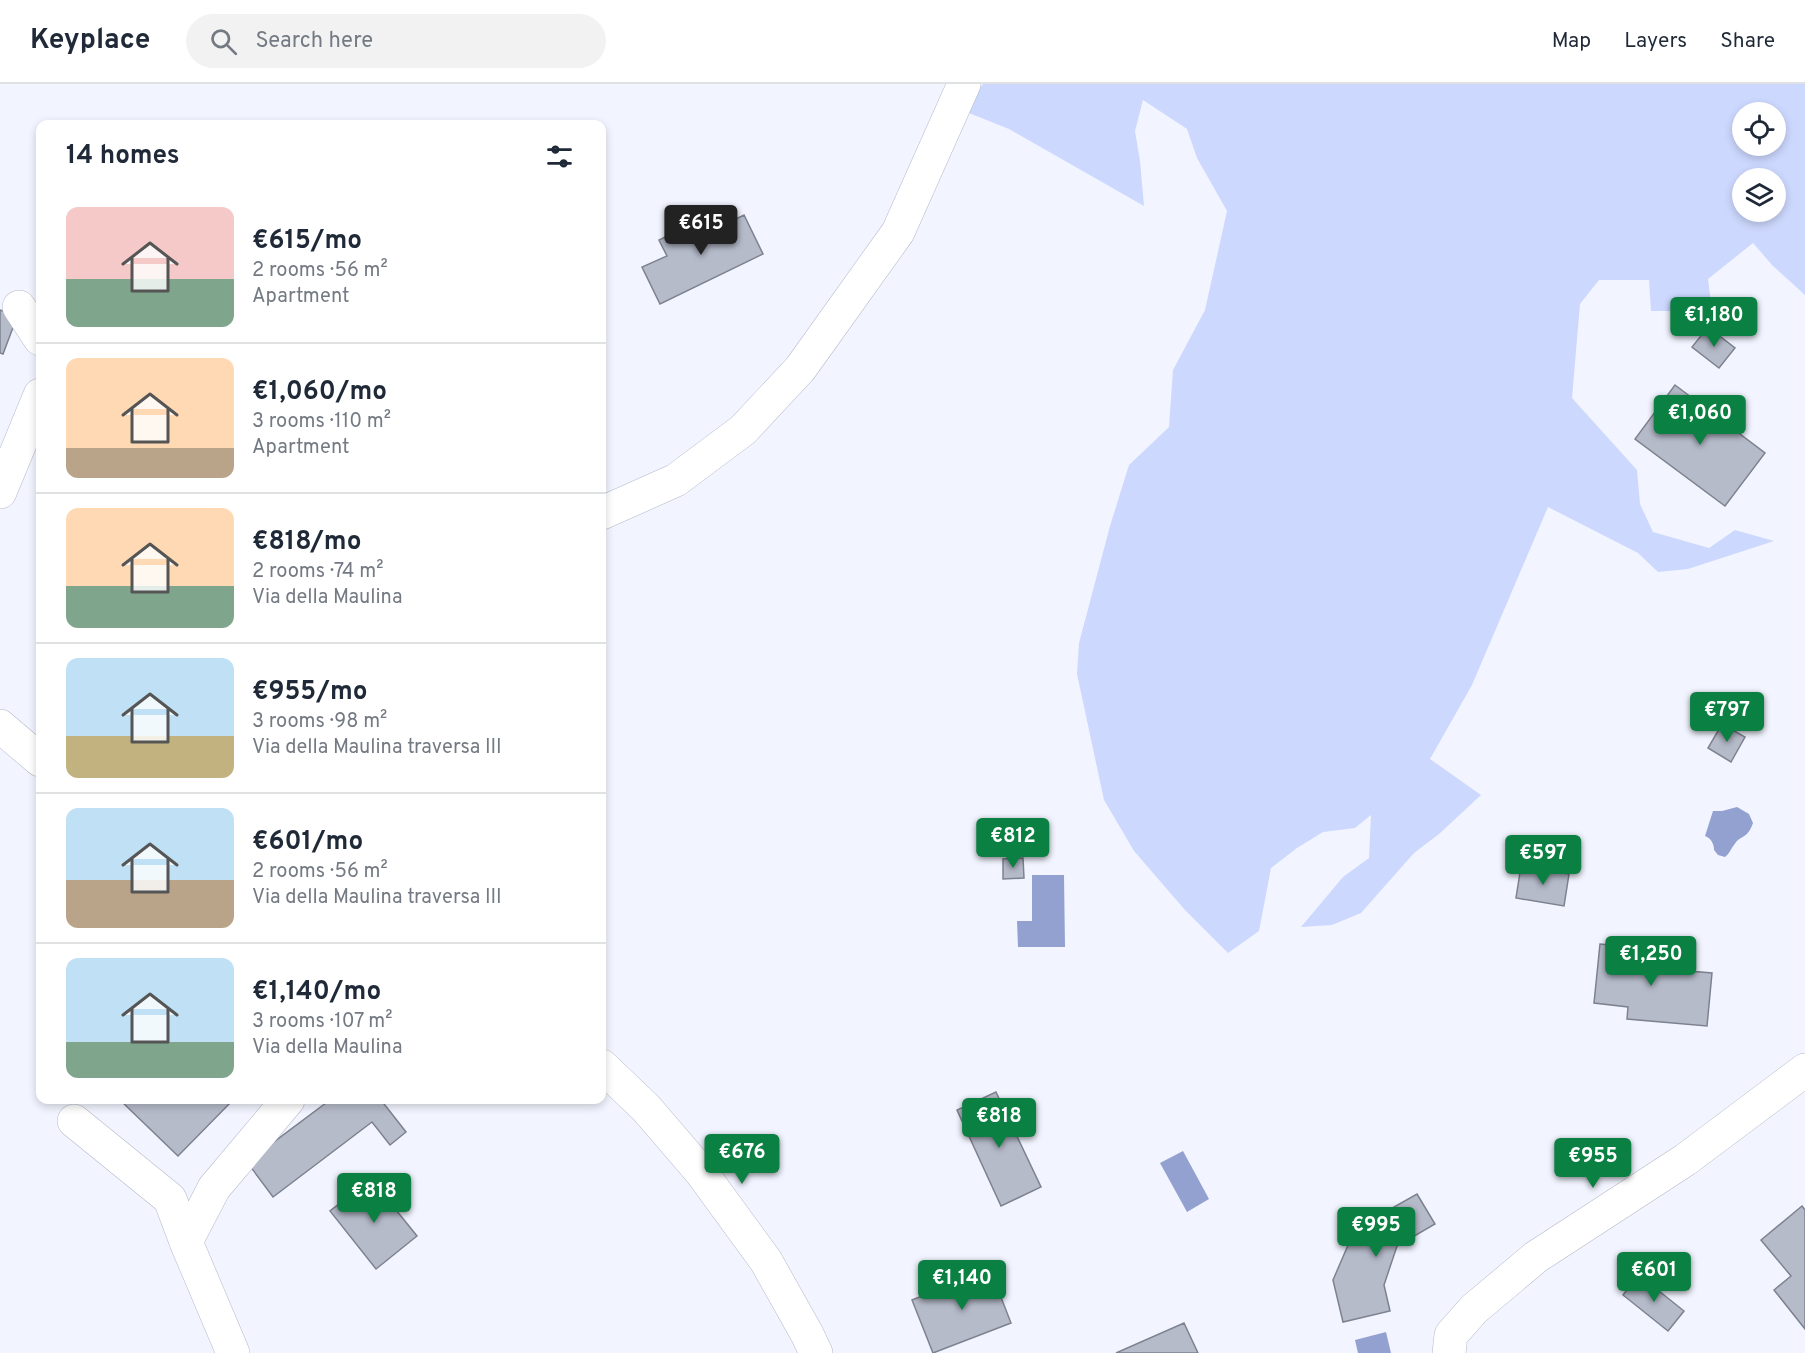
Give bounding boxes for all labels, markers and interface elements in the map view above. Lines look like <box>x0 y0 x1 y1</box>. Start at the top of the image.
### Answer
search box <box>186 14 606 68</box>
text: Keyplace <box>30 23 150 59</box>
icon: search <box>207 25 240 58</box>
text: Search here <box>255 28 373 55</box>
text: Map <box>1552 28 1591 55</box>
text: Layers <box>1624 28 1687 55</box>
text: Share <box>1720 28 1775 55</box>
map controls <box>1732 102 1786 222</box>
button: locate <box>1732 102 1786 156</box>
text: 14 homes <box>66 140 180 173</box>
icon: filters <box>543 140 576 173</box>
button: layers <box>1732 168 1786 222</box>
pin: €615 <box>665 205 737 256</box>
text: €615 <box>678 211 724 237</box>
text: €615/mo <box>252 225 362 258</box>
icon: home <box>114 231 186 303</box>
text: 2 rooms · 56 m² <box>252 258 388 284</box>
text: Apartment <box>252 284 350 310</box>
pin: €1,180 <box>1665 297 1763 348</box>
text: €1,180 <box>1684 303 1744 329</box>
text: €1,060/mo <box>252 376 387 409</box>
icon: home <box>114 382 186 454</box>
pin: €1,060 <box>1651 395 1749 446</box>
text: €1,060 <box>1668 401 1732 427</box>
text: 3 rooms · 110 m² <box>252 409 391 435</box>
text: Apartment <box>252 435 350 461</box>
text: €818/mo <box>252 526 361 559</box>
icon: home <box>114 532 186 604</box>
text: 2 rooms · 74 m² <box>252 559 383 585</box>
text: Via della Maulina <box>252 585 403 611</box>
text: €955/mo <box>252 676 368 709</box>
icon: home <box>114 682 186 754</box>
pin: €797 <box>1691 692 1763 743</box>
text: €797 <box>1704 698 1750 724</box>
text: 3 rooms · 98 m² <box>252 709 387 735</box>
text: Via della Maulina traversa III <box>252 735 502 761</box>
pin: €812 <box>977 818 1049 869</box>
text: €812 <box>990 824 1036 850</box>
text: €601/mo <box>252 826 363 859</box>
icon: home <box>114 832 186 904</box>
pin: €597 <box>1507 835 1579 886</box>
text: €597 <box>1519 841 1567 867</box>
text: 2 rooms · 56 m² <box>252 859 388 885</box>
text: Via della Maulina traversa III <box>252 885 502 911</box>
pin: €1,250 <box>1602 936 1700 987</box>
text: €1,250 <box>1619 942 1683 968</box>
text: €1,140/mo <box>252 976 381 1009</box>
icon: home <box>114 982 186 1054</box>
text: 3 rooms · 107 m² <box>252 1009 393 1035</box>
text: Via della Maulina <box>252 1035 403 1061</box>
pin: €818 <box>963 1098 1035 1149</box>
text: €818 <box>976 1104 1022 1130</box>
pin: €676 <box>706 1134 778 1185</box>
pin: €955 <box>1557 1138 1629 1189</box>
text: €676 <box>718 1140 766 1166</box>
text: €955 <box>1568 1144 1618 1170</box>
pin: €818 <box>338 1173 410 1224</box>
text: €818 <box>351 1179 397 1205</box>
pin: €995 <box>1340 1207 1412 1258</box>
text: €995 <box>1351 1213 1401 1239</box>
pin: €601 <box>1618 1252 1690 1303</box>
text: €601 <box>1631 1258 1677 1284</box>
pin: €1,140 <box>913 1260 1011 1311</box>
text: €1,140 <box>932 1266 992 1292</box>

